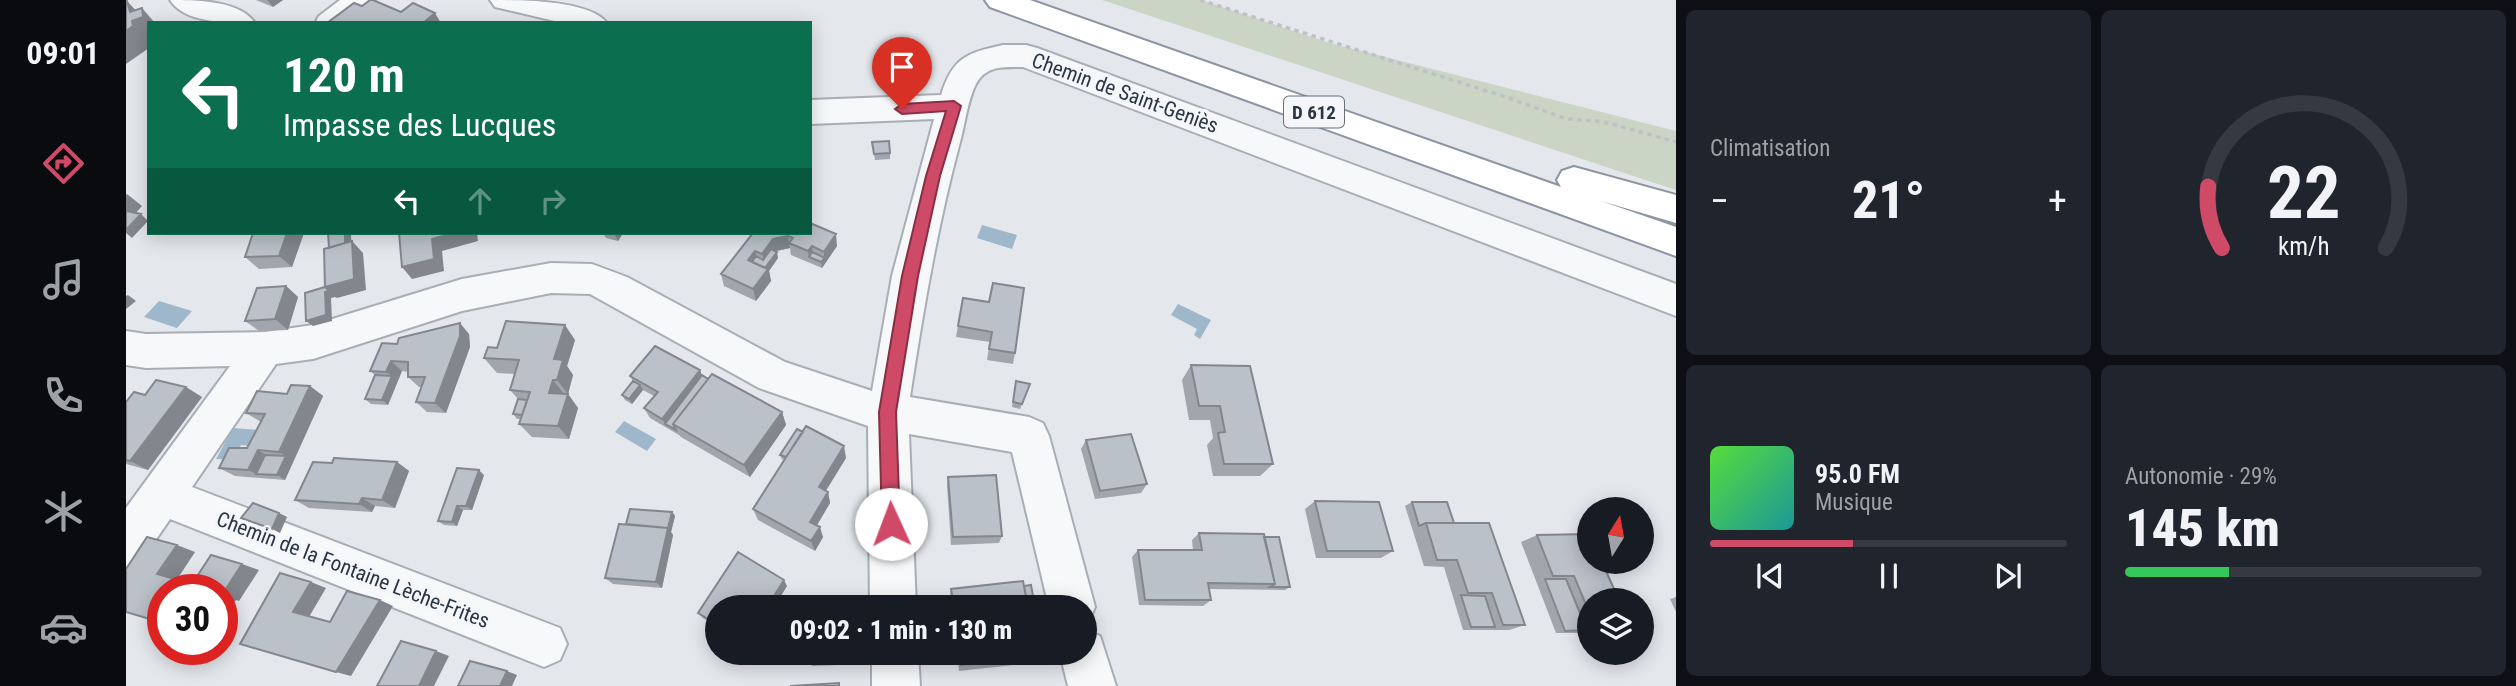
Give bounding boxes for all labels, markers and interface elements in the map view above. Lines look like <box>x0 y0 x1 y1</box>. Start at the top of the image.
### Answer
text: 09:01 <box>26 34 100 72</box>
pin <box>872 37 932 109</box>
text: 120 m <box>283 47 405 104</box>
icon: arrive <box>883 48 921 86</box>
street label: Chemin de Saint-Geniès <box>1029 48 1221 138</box>
icon: left <box>168 49 259 140</box>
road number: D 612 <box>1284 96 1344 128</box>
text: Impasse des Lucques <box>283 106 556 144</box>
text: Climatisation <box>1710 135 1830 162</box>
icon: directions <box>39 139 88 188</box>
text: 22 <box>2267 151 2340 237</box>
text: 21° <box>1852 170 1925 231</box>
text: − <box>1710 179 1729 223</box>
text: + <box>2048 179 2067 223</box>
icon: left <box>388 182 426 220</box>
icon: ahead <box>461 182 499 220</box>
icon: right <box>534 182 572 220</box>
text: km/h <box>2278 232 2329 261</box>
icon: music <box>39 255 88 304</box>
icon: phone <box>39 371 88 420</box>
text: 95.0 FM <box>1815 459 1900 489</box>
text: Autonomie · 29% <box>2125 463 2277 490</box>
icon: climate <box>39 487 88 536</box>
position arrow <box>854 487 928 561</box>
text: Musique <box>1815 489 1893 516</box>
north arrow <box>1577 497 1654 574</box>
map controls <box>1577 497 1654 665</box>
text: 145 km <box>2125 498 2280 559</box>
street label: Chemin de la Fontaine Lèche-Frites <box>213 507 493 633</box>
icon: previous <box>1751 557 1789 595</box>
icon: pause <box>1870 557 1908 595</box>
icon: next <box>1989 557 2027 595</box>
speed limit sign: 30 <box>147 574 238 665</box>
button: layers <box>1577 588 1654 665</box>
icon: car <box>39 603 88 652</box>
text: 09:02 · 1 min · 130 m <box>790 615 1012 645</box>

